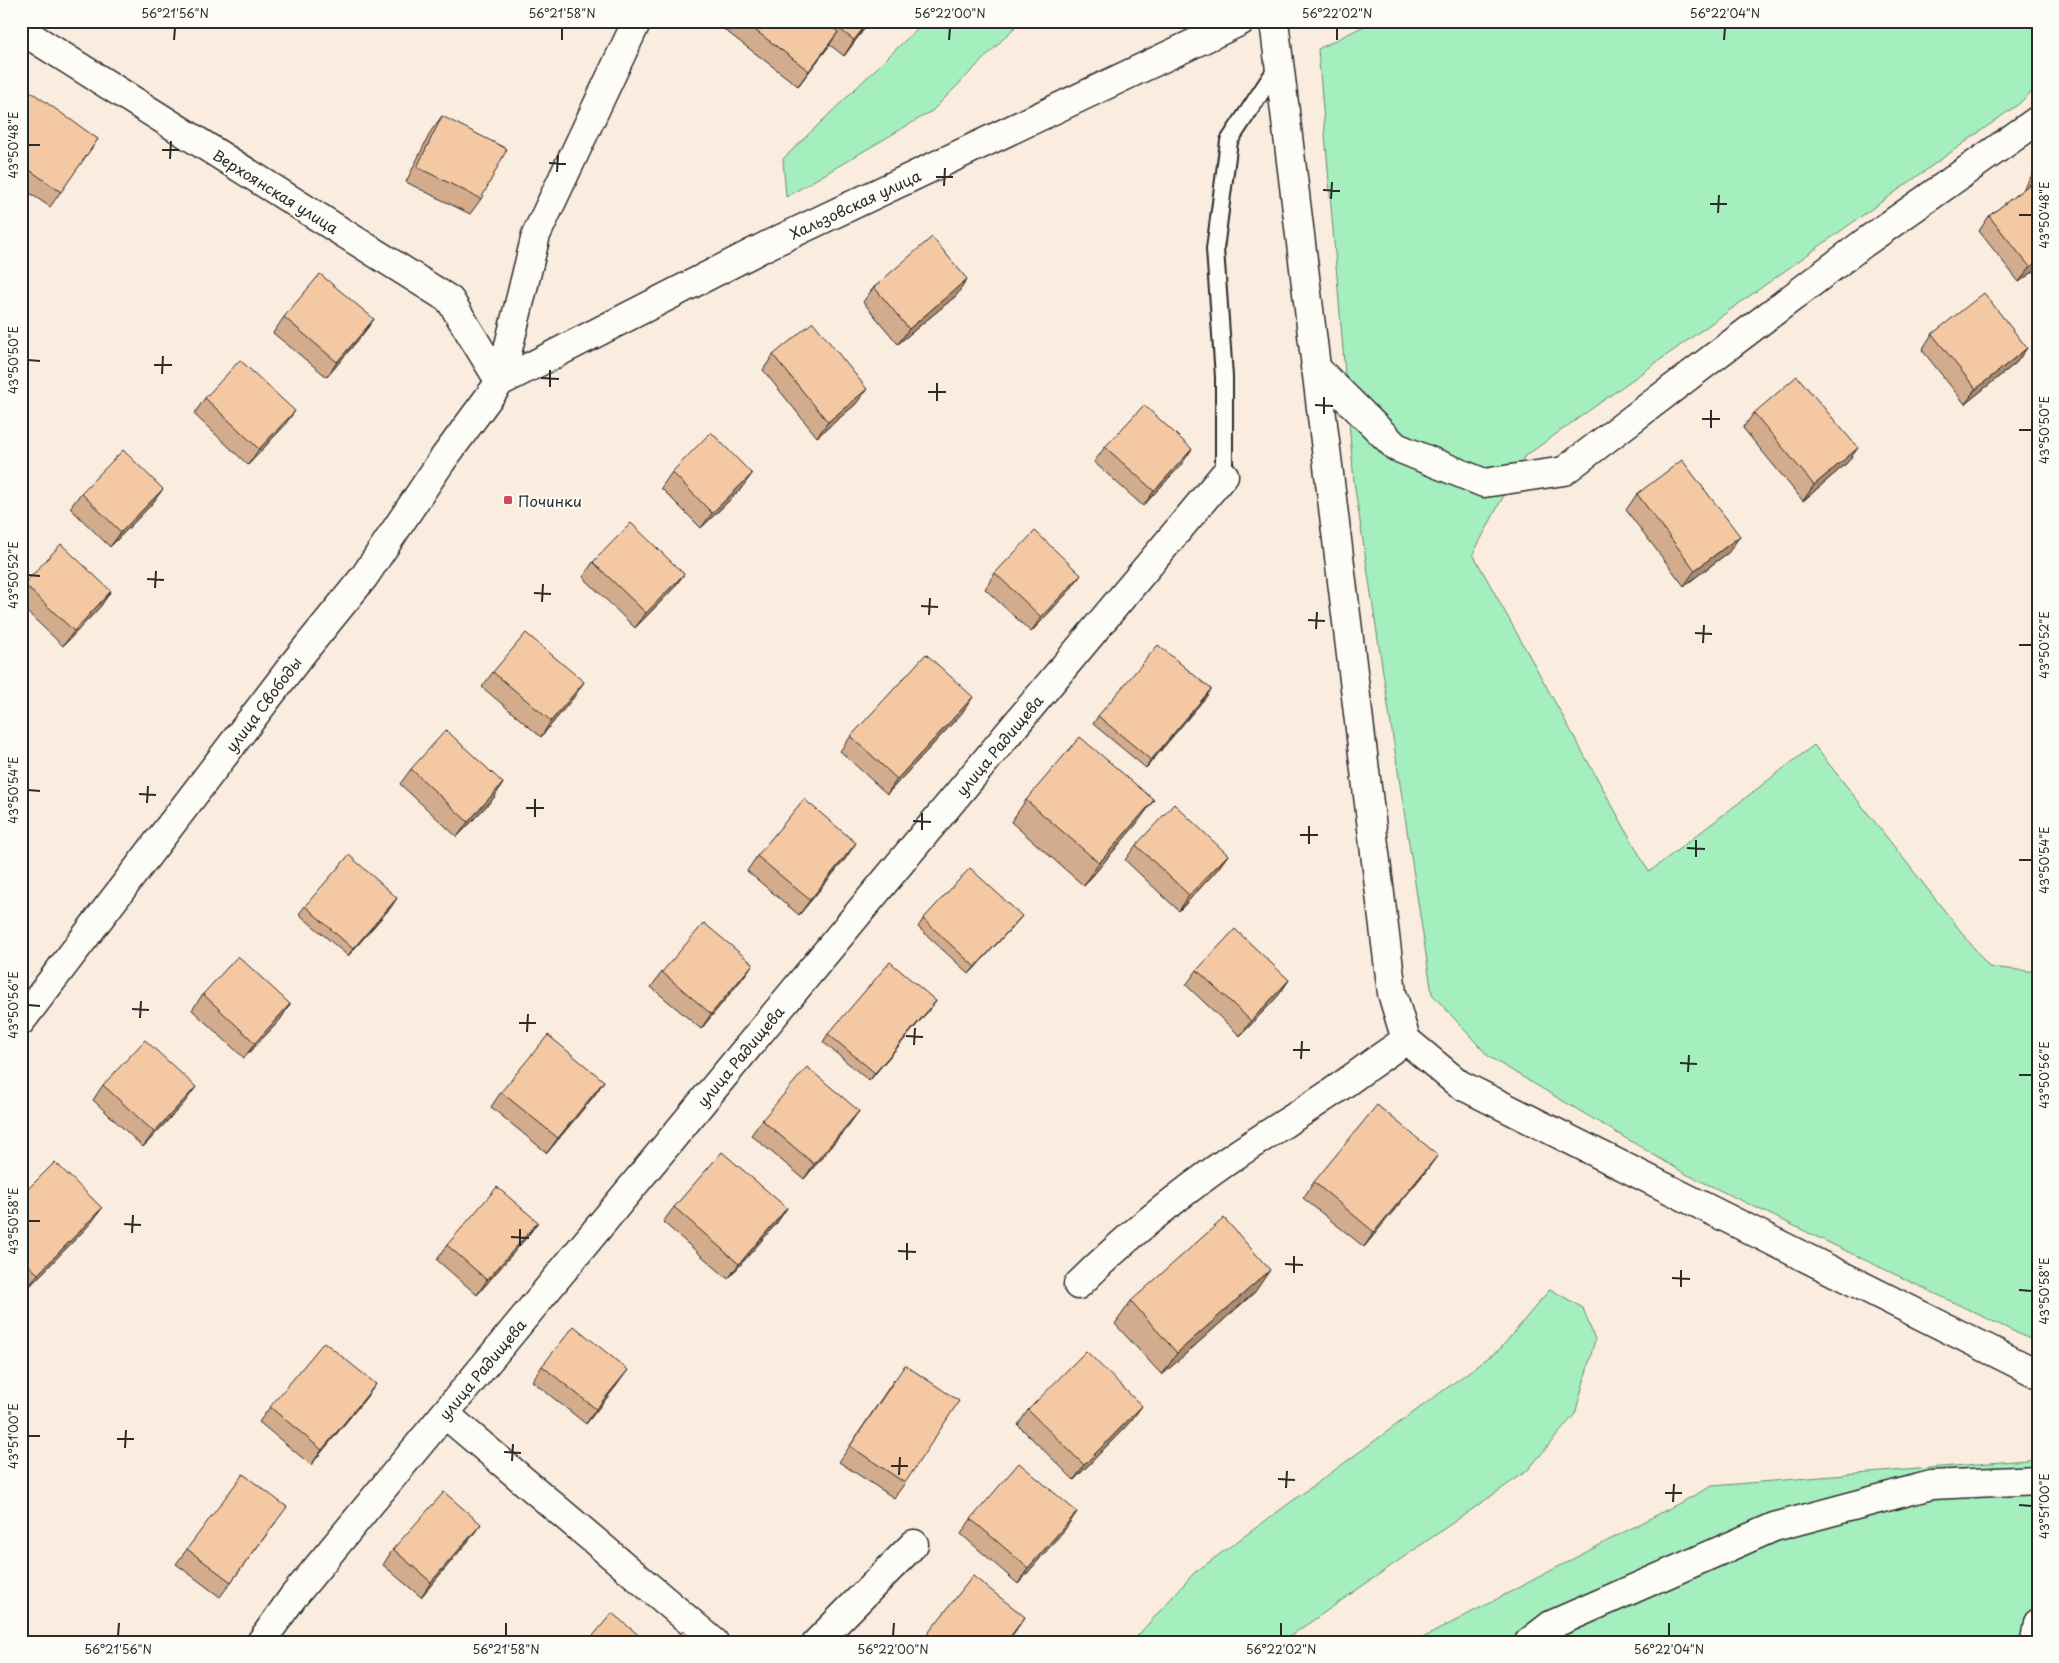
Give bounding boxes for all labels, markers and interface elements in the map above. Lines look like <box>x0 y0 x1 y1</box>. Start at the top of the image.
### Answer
text: 56°21'56"N <box>141 4 209 22</box>
text: 56°21'58"N <box>528 4 596 22</box>
text: 56°22'00"N <box>914 4 986 22</box>
text: 56°22'02"N <box>1302 4 1372 22</box>
text: 56°22'04"N <box>1690 4 1760 22</box>
text: 43°50'48"E <box>4 111 22 179</box>
street label: Верхоянская улица <box>209 143 344 239</box>
street label: Хальзовская улица <box>785 163 925 245</box>
text: 43°50'48"E <box>2035 181 2053 249</box>
text: 43°50'50"E <box>4 326 22 394</box>
text: 43°50'50"E <box>2035 396 2053 464</box>
place label: Починки <box>518 489 582 512</box>
marker: Починки <box>502 494 514 506</box>
text: 43°50'52"E <box>4 541 22 609</box>
text: 43°50'52"E <box>2035 611 2053 679</box>
street label: улица Свободы <box>219 651 307 757</box>
street label: улица Радищева <box>950 689 1049 800</box>
text: 43°50'54"E <box>4 756 22 824</box>
text: 43°50'54"E <box>2035 826 2053 894</box>
text: 43°50'56"E <box>4 971 22 1039</box>
street label: улица Радищева <box>691 1000 790 1111</box>
text: 43°50'56"E <box>2035 1041 2053 1109</box>
text: 43°50'58"E <box>4 1187 22 1255</box>
text: 43°50'58"E <box>2035 1257 2053 1325</box>
street label: улица Радищева <box>433 1313 532 1424</box>
text: 43°51'00"E <box>4 1403 22 1469</box>
text: 43°51'00"E <box>2035 1473 2053 1539</box>
text: 56°21'56"N <box>84 1640 152 1658</box>
text: 56°21'58"N <box>472 1640 540 1658</box>
text: 56°22'00"N <box>857 1640 929 1658</box>
text: 56°22'02"N <box>1246 1640 1316 1658</box>
text: 56°22'04"N <box>1634 1640 1704 1658</box>

